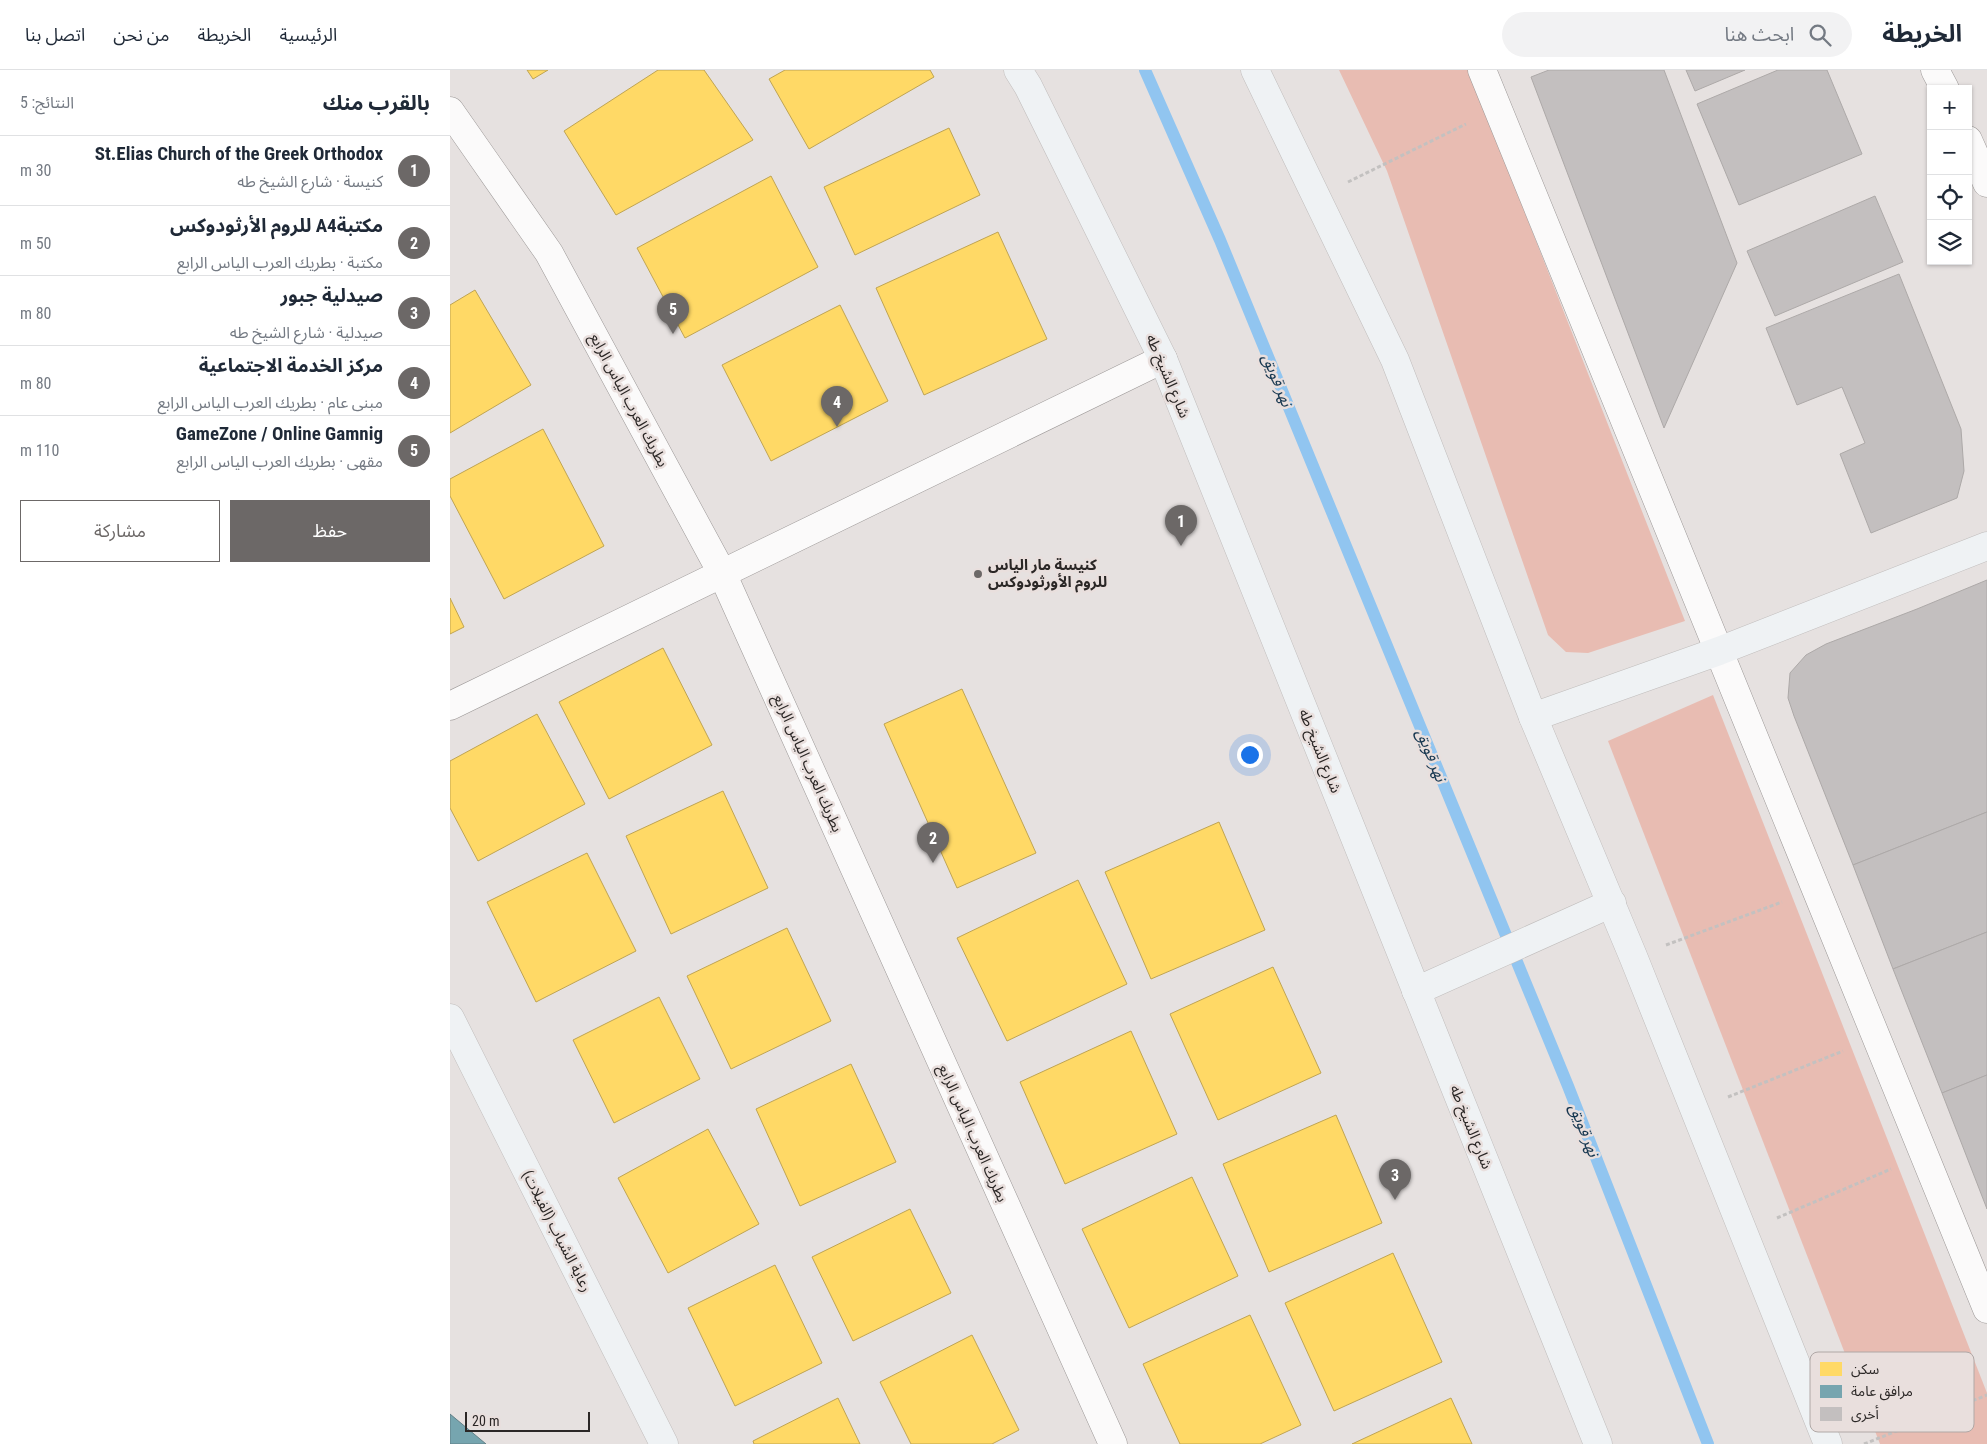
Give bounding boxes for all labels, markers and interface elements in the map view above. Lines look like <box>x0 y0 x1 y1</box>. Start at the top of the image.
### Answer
search box <box>1502 12 1852 57</box>
text: الخريطة <box>1882 20 1962 48</box>
icon: search <box>1806 21 1834 49</box>
text: ابحث هنا <box>1724 23 1794 46</box>
text: اتصل بنا <box>25 24 85 45</box>
text: من نحن <box>113 24 169 45</box>
text: الخريطة <box>197 24 251 45</box>
text: الرئيسية <box>279 24 337 45</box>
map controls <box>1927 85 1972 265</box>
button: + <box>1927 85 1972 130</box>
text: بالقرب منك <box>323 91 430 115</box>
text: النتائج: 5 <box>20 93 74 112</box>
button: − <box>1927 130 1972 175</box>
text: St.Elias Church of the Greek Orthodox <box>95 142 383 165</box>
text: 30 m <box>20 161 52 180</box>
text: 1 <box>410 161 418 180</box>
text: كنيسة · شارع الشيخ طه <box>237 172 383 191</box>
button: locate <box>1927 175 1972 220</box>
text: مكتبةA4 للروم الأرثودوكس <box>170 214 383 237</box>
button: layers <box>1927 220 1972 265</box>
text: 50 m <box>20 234 52 253</box>
text: 2 <box>410 234 418 253</box>
text: مكتبة · بطريك العرب الياس الرابع <box>177 253 383 272</box>
text: صيدلية جبور <box>281 284 383 307</box>
pin: 5 <box>657 293 689 334</box>
text: 80 m <box>20 304 52 323</box>
text: 3 <box>410 304 418 323</box>
text: صيدلية · شارع الشيخ طه <box>230 323 383 342</box>
street label: بطريك العرب الياس الرابع <box>583 330 672 471</box>
street label: شارع الشيخ طه <box>1140 331 1194 422</box>
water label: نهر قويق <box>1258 351 1297 411</box>
text: مركز الخدمة الاجتماعية <box>199 354 383 377</box>
text: 80 m <box>20 374 52 393</box>
text: 4 <box>410 374 418 393</box>
pin: 4 <box>821 386 853 427</box>
text: مبنى عام · بطريك العرب الياس الرابع <box>157 393 383 412</box>
text: GameZone / Online Gamnig <box>176 422 383 445</box>
text: 110 m <box>20 441 59 460</box>
text: 5 <box>410 441 418 460</box>
text: مقهى · بطريك العرب الياس الرابع <box>177 452 383 471</box>
button: مشاركة <box>20 500 220 562</box>
button: حفظ <box>230 500 430 562</box>
pin: 1 <box>1165 505 1197 546</box>
place label: كنيسة مار الياس للروم الأورثودوكس <box>988 556 1107 593</box>
marker: كنيسة مار الياس للروم الأورثودوكس <box>972 568 984 580</box>
street label: بطريك العرب الياس الرابع <box>767 691 847 836</box>
street label: شارع الشيخ طه <box>1292 706 1345 797</box>
water label: نهر قويق <box>1412 726 1451 786</box>
your location <box>1237 742 1263 768</box>
pin: 2 <box>917 822 949 863</box>
street label: بطريك العرب الياس الرابع <box>932 1061 1012 1206</box>
street label: شارع الشيخ طه <box>1443 1082 1496 1173</box>
water label: نهر قويق <box>1565 1101 1604 1161</box>
pin: 3 <box>1379 1159 1411 1200</box>
street label: رعاية الشباب (الفيلات) <box>519 1167 595 1295</box>
legend <box>1810 1352 1974 1432</box>
text: سكن <box>1851 1361 1879 1378</box>
text: مرافق عامة <box>1851 1383 1913 1401</box>
text: أخرى <box>1851 1405 1879 1423</box>
scale bar <box>465 1409 590 1432</box>
text: 20 m <box>472 1413 500 1429</box>

